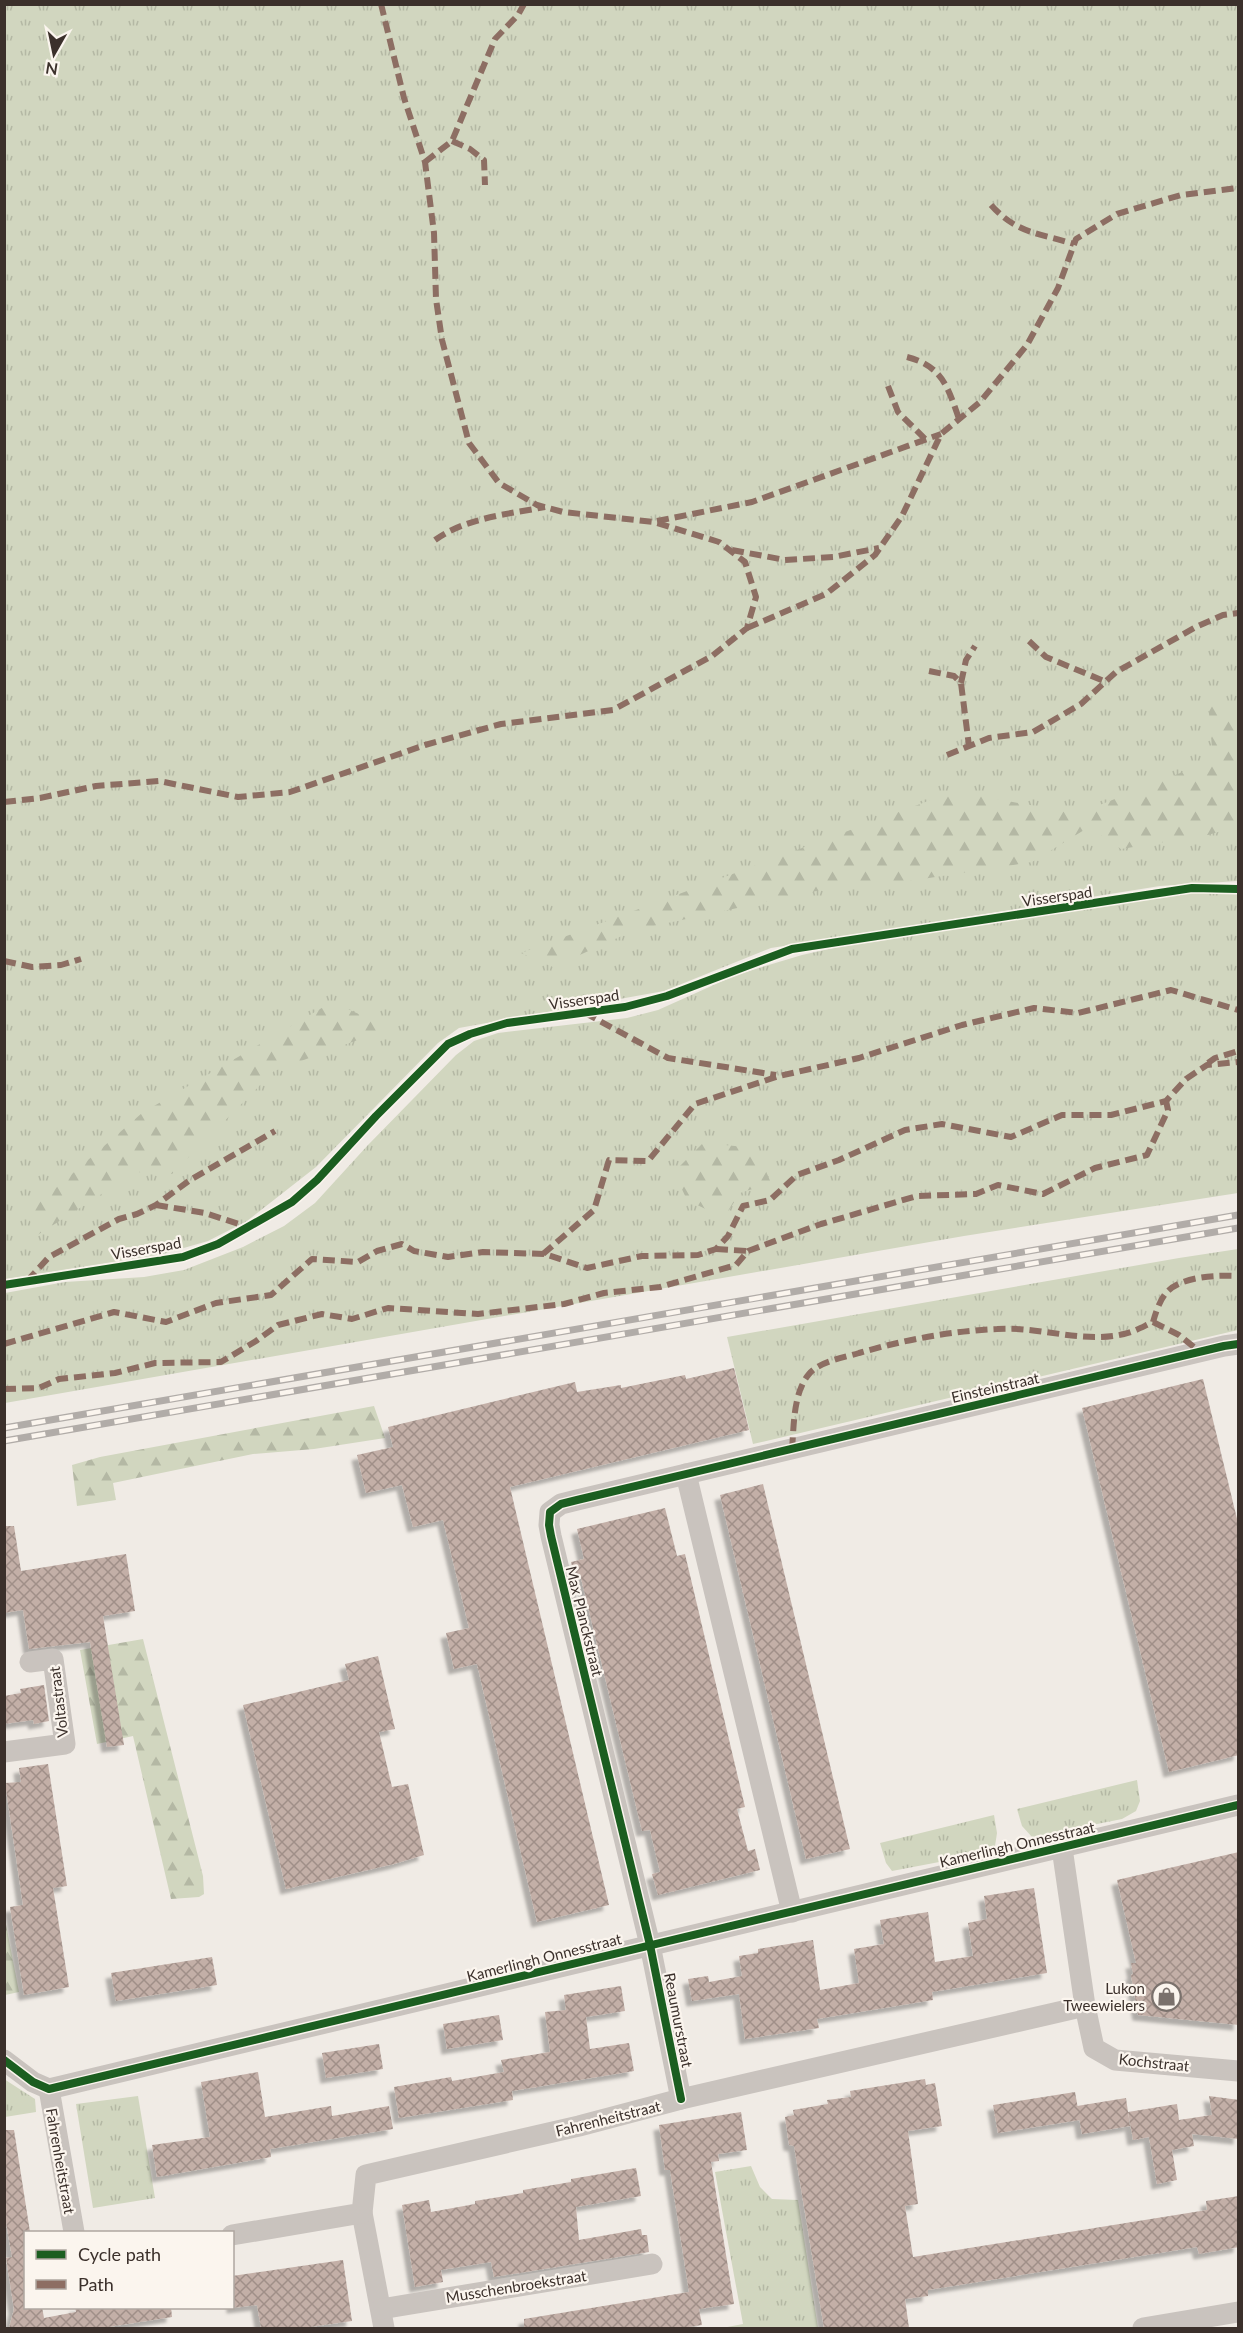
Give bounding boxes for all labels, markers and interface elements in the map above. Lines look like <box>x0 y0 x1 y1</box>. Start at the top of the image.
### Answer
north arrow <box>24 24 84 84</box>
text: N <box>44 59 59 80</box>
street label: Visserspad <box>1021 882 1093 910</box>
street label: Visserspad <box>548 985 620 1013</box>
street label: Visserspad <box>110 1233 182 1263</box>
street label: Einsteinstraat <box>949 1368 1041 1406</box>
street label: Max Planckstraat <box>563 1564 608 1679</box>
street label: Voltastraat <box>45 1665 71 1738</box>
street label: Kamerlingh Onnesstraat <box>938 1817 1097 1871</box>
street label: Kamerlingh Onnesstraat <box>465 1929 624 1985</box>
street label: Reaumurstraat <box>661 1971 697 2070</box>
place label: Lukon Tweewielers <box>1063 1979 1145 2014</box>
shop icon: Lukon Tweewielers <box>1150 1981 1182 2013</box>
street label: Kochstraat <box>1118 2049 1191 2075</box>
street label: Fahrenheitstraat <box>554 2096 663 2140</box>
street label: Fahrenheitstraat <box>43 2107 79 2216</box>
legend <box>24 2231 234 2309</box>
text: Cycle path <box>78 2243 161 2265</box>
street label: Musschenbroekstraat <box>444 2266 588 2306</box>
text: Path <box>78 2273 114 2295</box>

